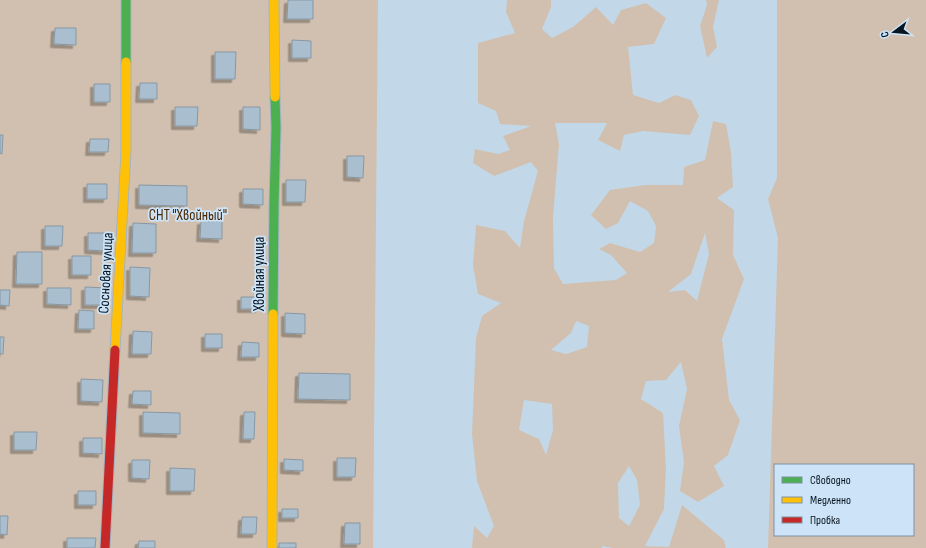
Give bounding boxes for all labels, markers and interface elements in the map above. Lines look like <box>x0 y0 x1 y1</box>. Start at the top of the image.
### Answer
north arrow <box>874 12 914 52</box>
text: С <box>878 30 892 39</box>
park label: СНТ "Хвойный" <box>149 206 227 225</box>
street label: Сосновая улица <box>94 232 118 314</box>
street label: Хвойная улица <box>250 236 269 312</box>
legend <box>774 464 914 536</box>
text: Свободно <box>810 473 851 488</box>
text: Медленно <box>810 493 851 508</box>
text: Пробка <box>810 513 841 528</box>

